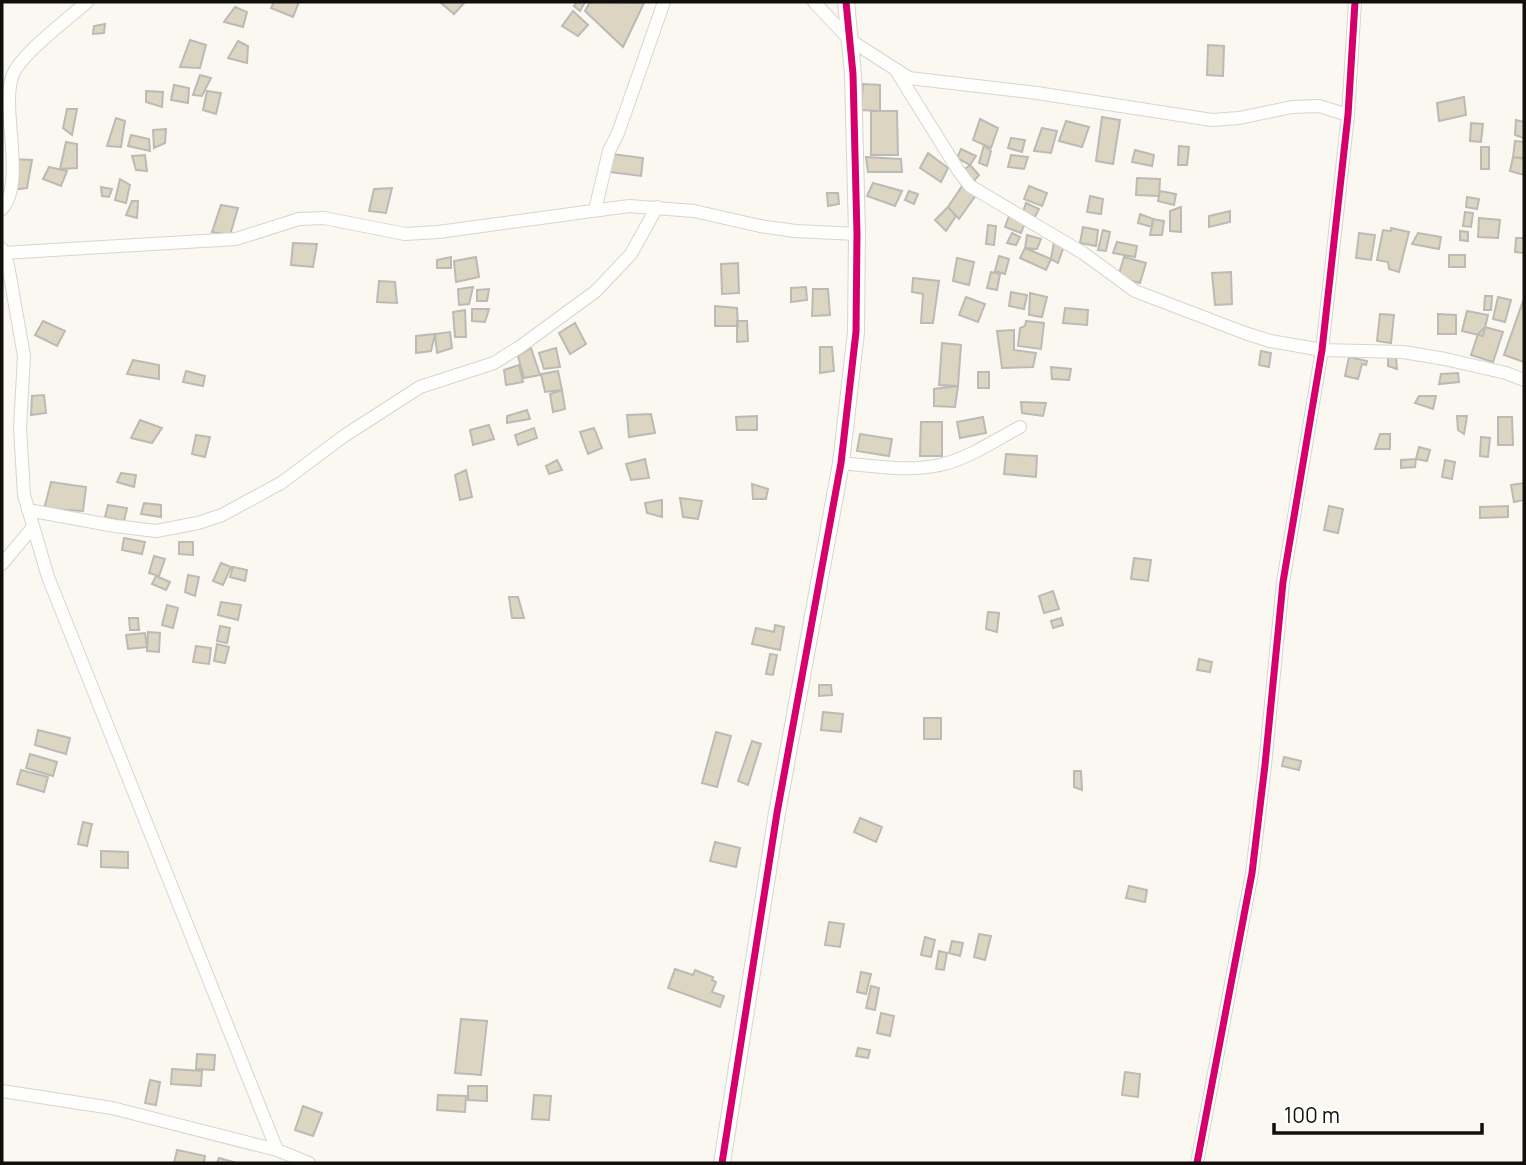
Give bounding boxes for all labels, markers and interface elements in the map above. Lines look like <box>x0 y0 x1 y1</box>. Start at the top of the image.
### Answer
scale bar <box>1274 1092 1482 1136</box>
text: 100 m <box>1284 1101 1340 1129</box>

